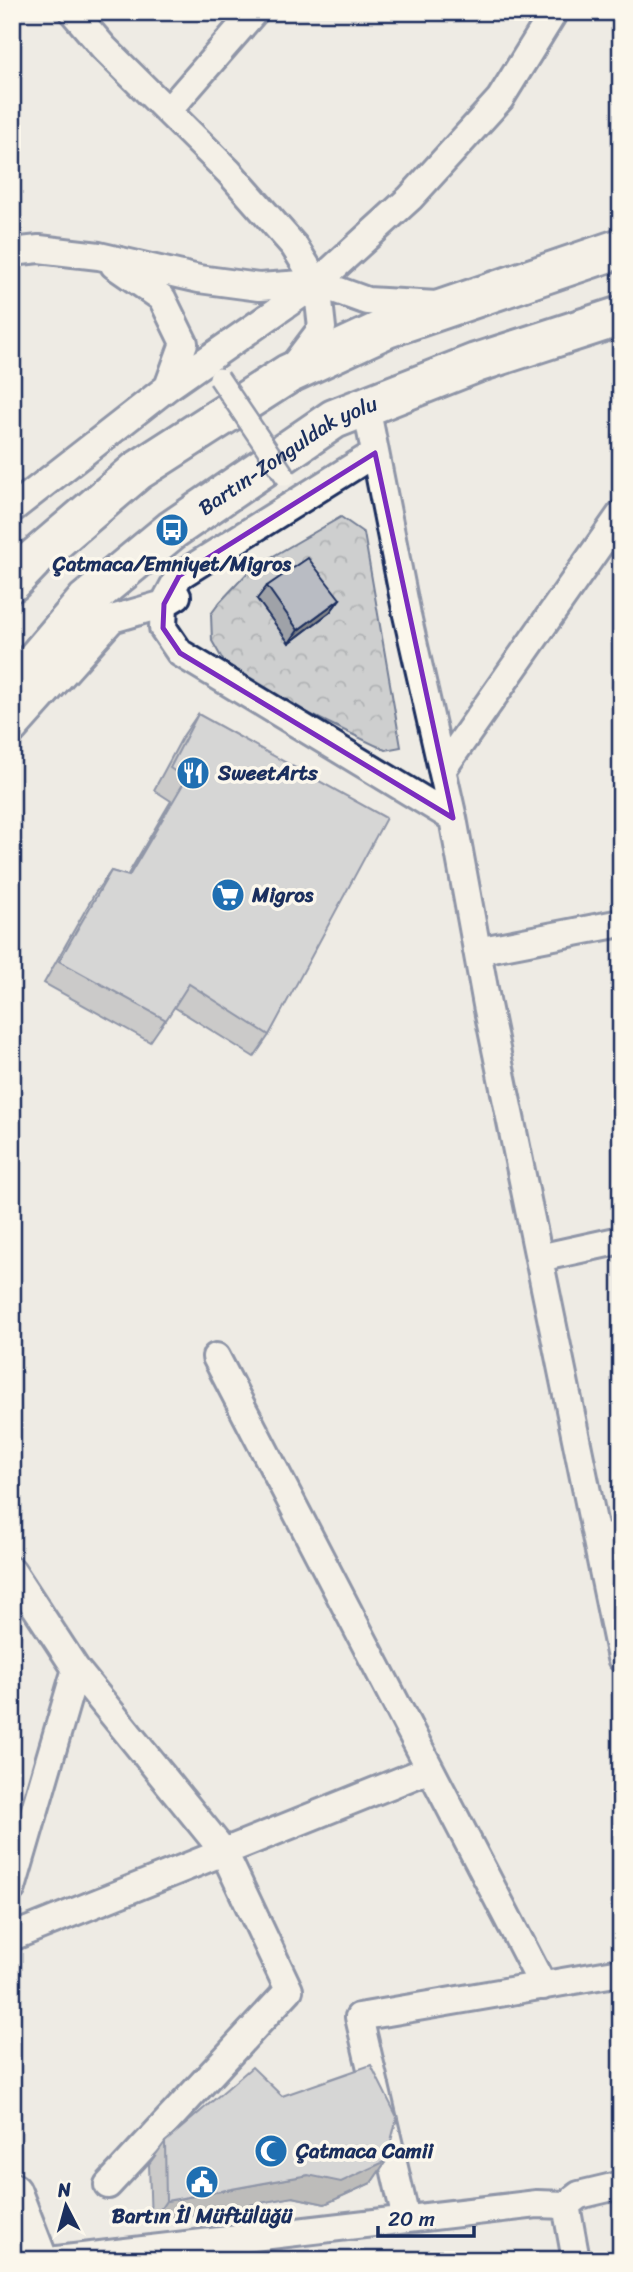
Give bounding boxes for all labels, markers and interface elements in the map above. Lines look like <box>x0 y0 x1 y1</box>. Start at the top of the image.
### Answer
street label: Bartın-Zonguldak yolu <box>190 384 384 526</box>
bus stop icon: Çatmaca/Emniyet/Migros <box>153 511 191 549</box>
place label: Çatmaca/Emniyet/Migros <box>52 545 292 583</box>
restaurant icon: SweetArts <box>174 754 212 792</box>
place label: SweetArts <box>217 754 318 792</box>
supermarket icon: Migros <box>209 876 247 914</box>
place label: Migros <box>251 876 314 914</box>
mosque icon: Çatmaca Camii <box>252 2132 290 2170</box>
place label: Çatmaca Camii <box>295 2132 435 2170</box>
public building icon: Bartın İl Müftülüğü <box>183 2163 221 2201</box>
north arrow <box>32 2170 102 2240</box>
text: N <box>55 2172 73 2207</box>
scale bar <box>378 2195 474 2239</box>
place label: Bartın İl Müftülüğü <box>112 2197 293 2235</box>
text: 20 m <box>388 2200 435 2238</box>

